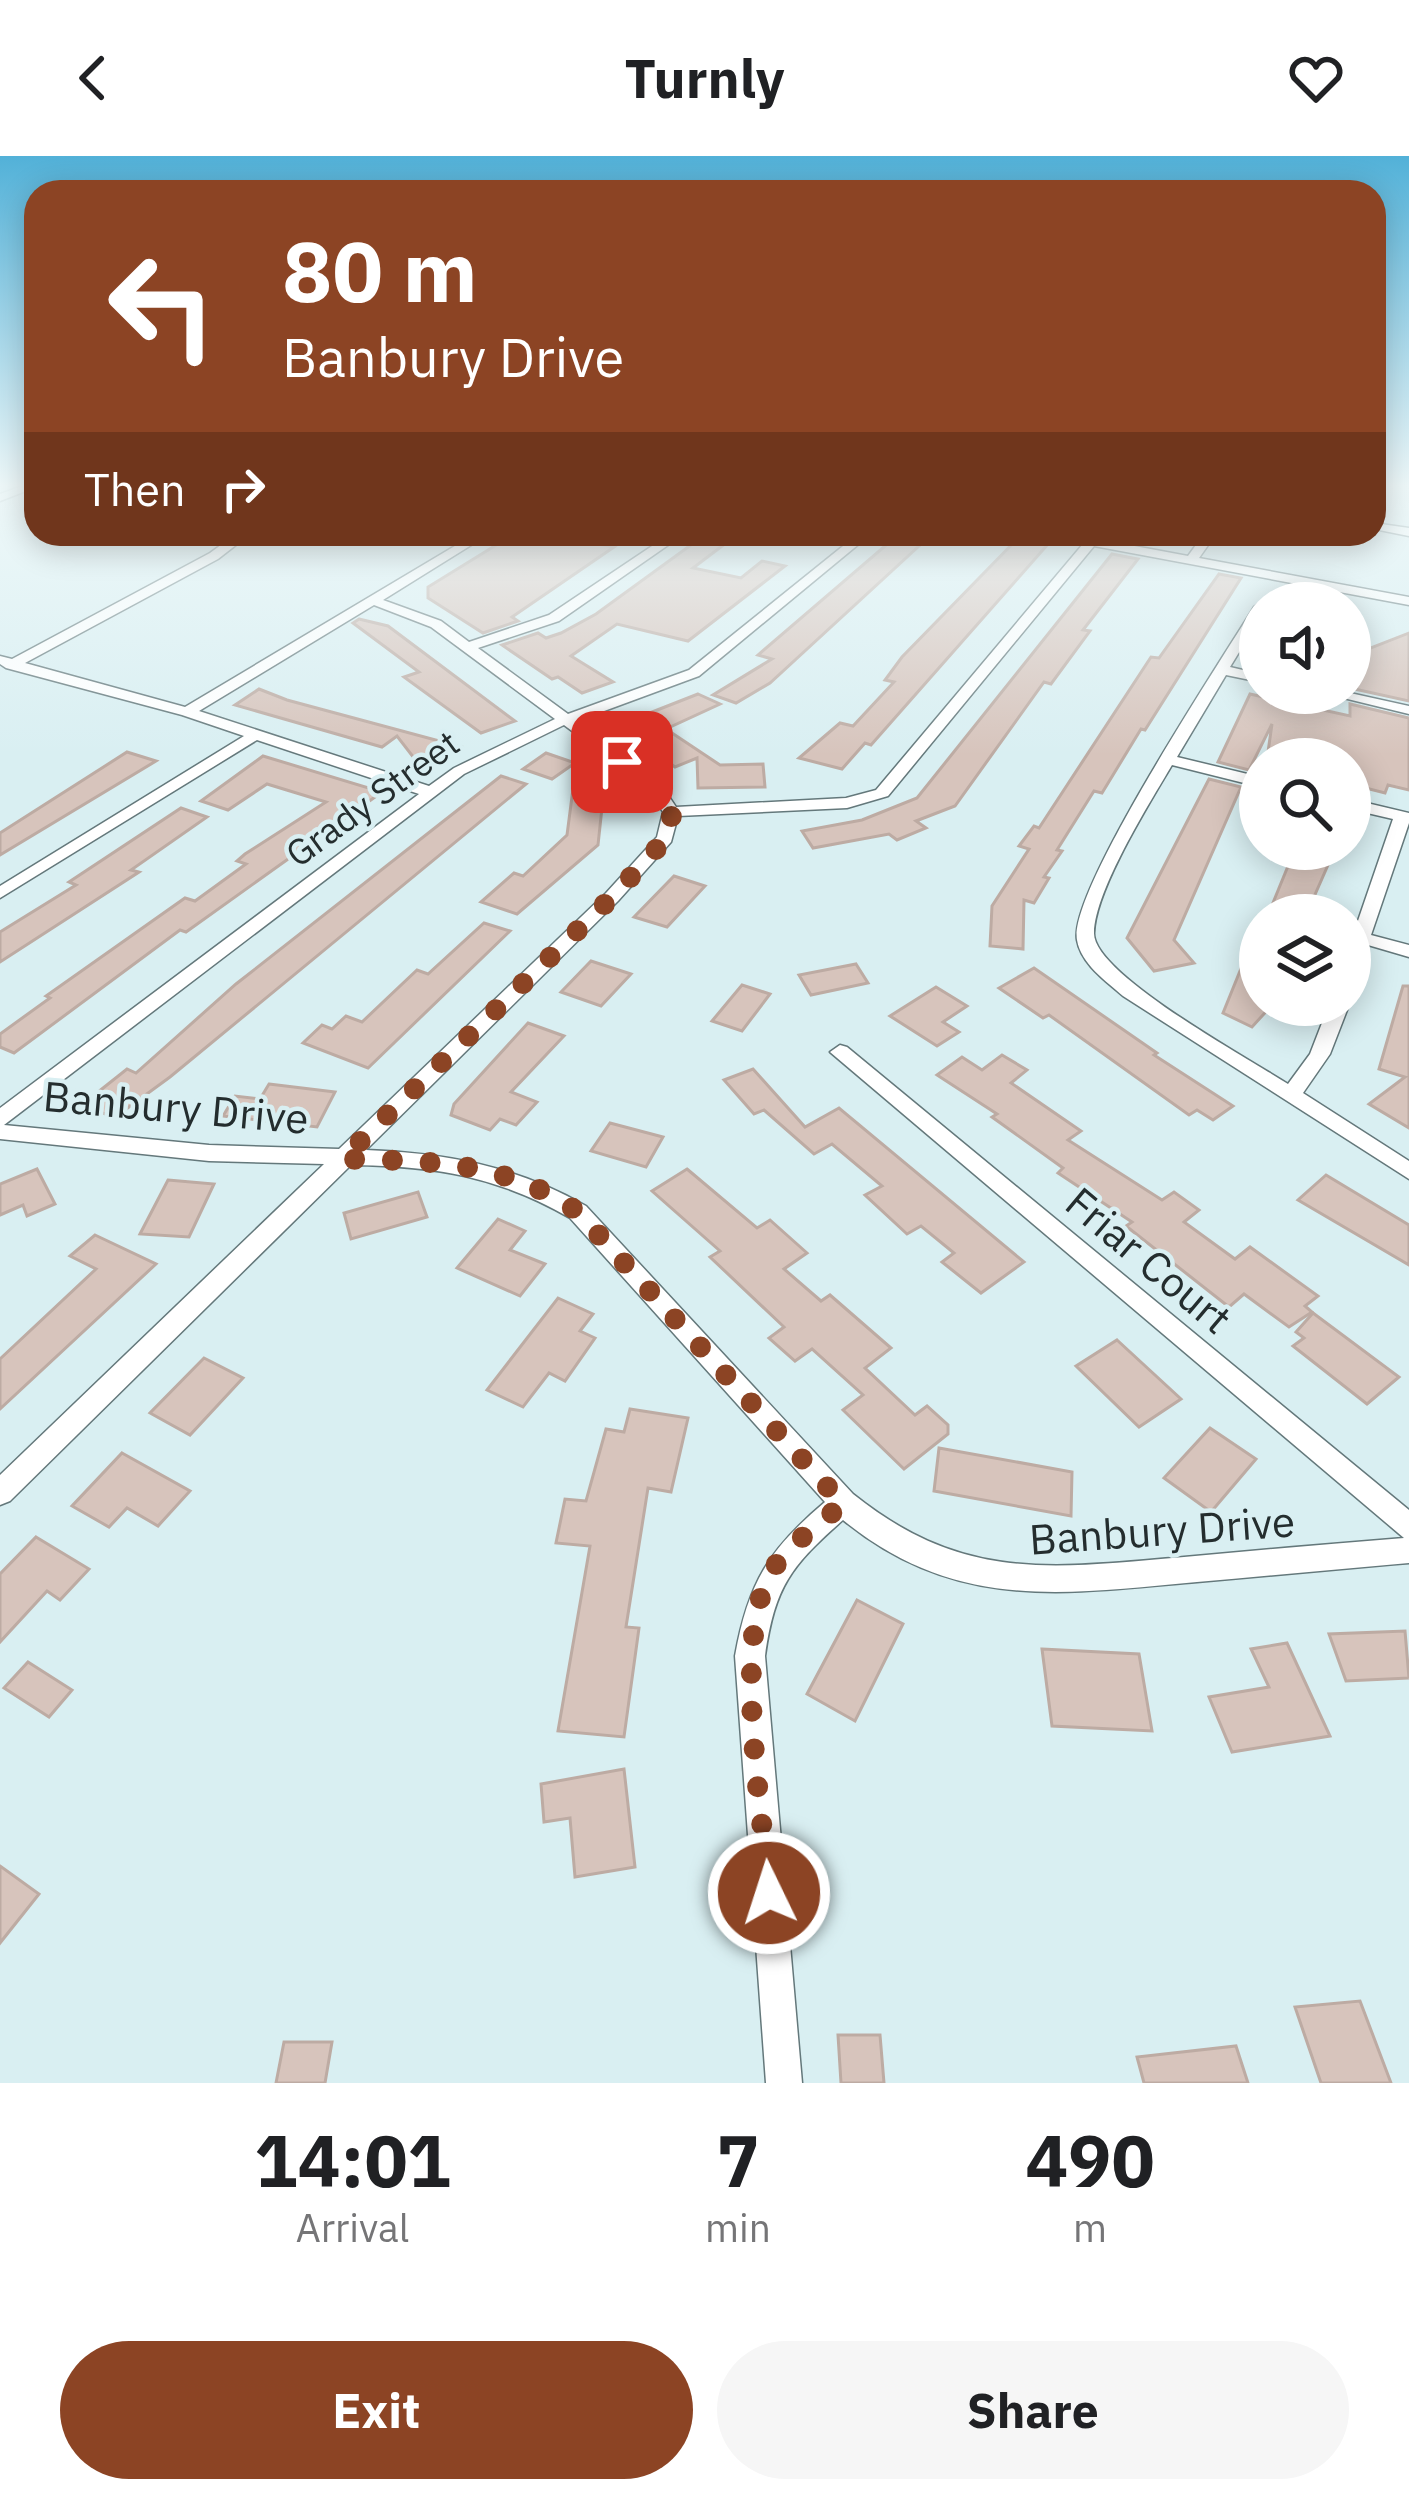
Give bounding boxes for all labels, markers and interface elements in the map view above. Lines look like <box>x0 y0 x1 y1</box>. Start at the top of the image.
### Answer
text: Turnly <box>624 43 785 113</box>
icon: back <box>60 45 126 111</box>
icon: heart <box>1283 45 1349 111</box>
text: 80 m <box>282 216 478 325</box>
icon: left <box>84 228 240 384</box>
text: Banbury Drive <box>282 322 624 392</box>
icon: right <box>210 456 276 522</box>
text: Then <box>84 460 186 518</box>
map controls <box>1239 582 1371 1026</box>
button: sound <box>1239 582 1371 714</box>
pin <box>571 711 673 813</box>
street label: Grady Street <box>276 719 468 877</box>
icon: arrive <box>589 729 655 795</box>
button: search <box>1239 738 1371 870</box>
button: layers <box>1239 894 1371 1026</box>
street label: Banbury Drive <box>41 1068 311 1146</box>
street label: Friar Court <box>1055 1175 1243 1345</box>
street label: Banbury Drive <box>1027 1493 1297 1567</box>
position arrow <box>706 1830 832 1956</box>
text: 14:01 <box>254 2113 451 2207</box>
text: 7 <box>716 2113 760 2207</box>
text: 490 <box>1025 2113 1155 2207</box>
text: Arrival <box>296 2202 409 2253</box>
text: min <box>705 2202 771 2253</box>
text: m <box>1073 2202 1107 2253</box>
button: Exit <box>60 2341 693 2479</box>
button: Share <box>717 2341 1349 2479</box>

